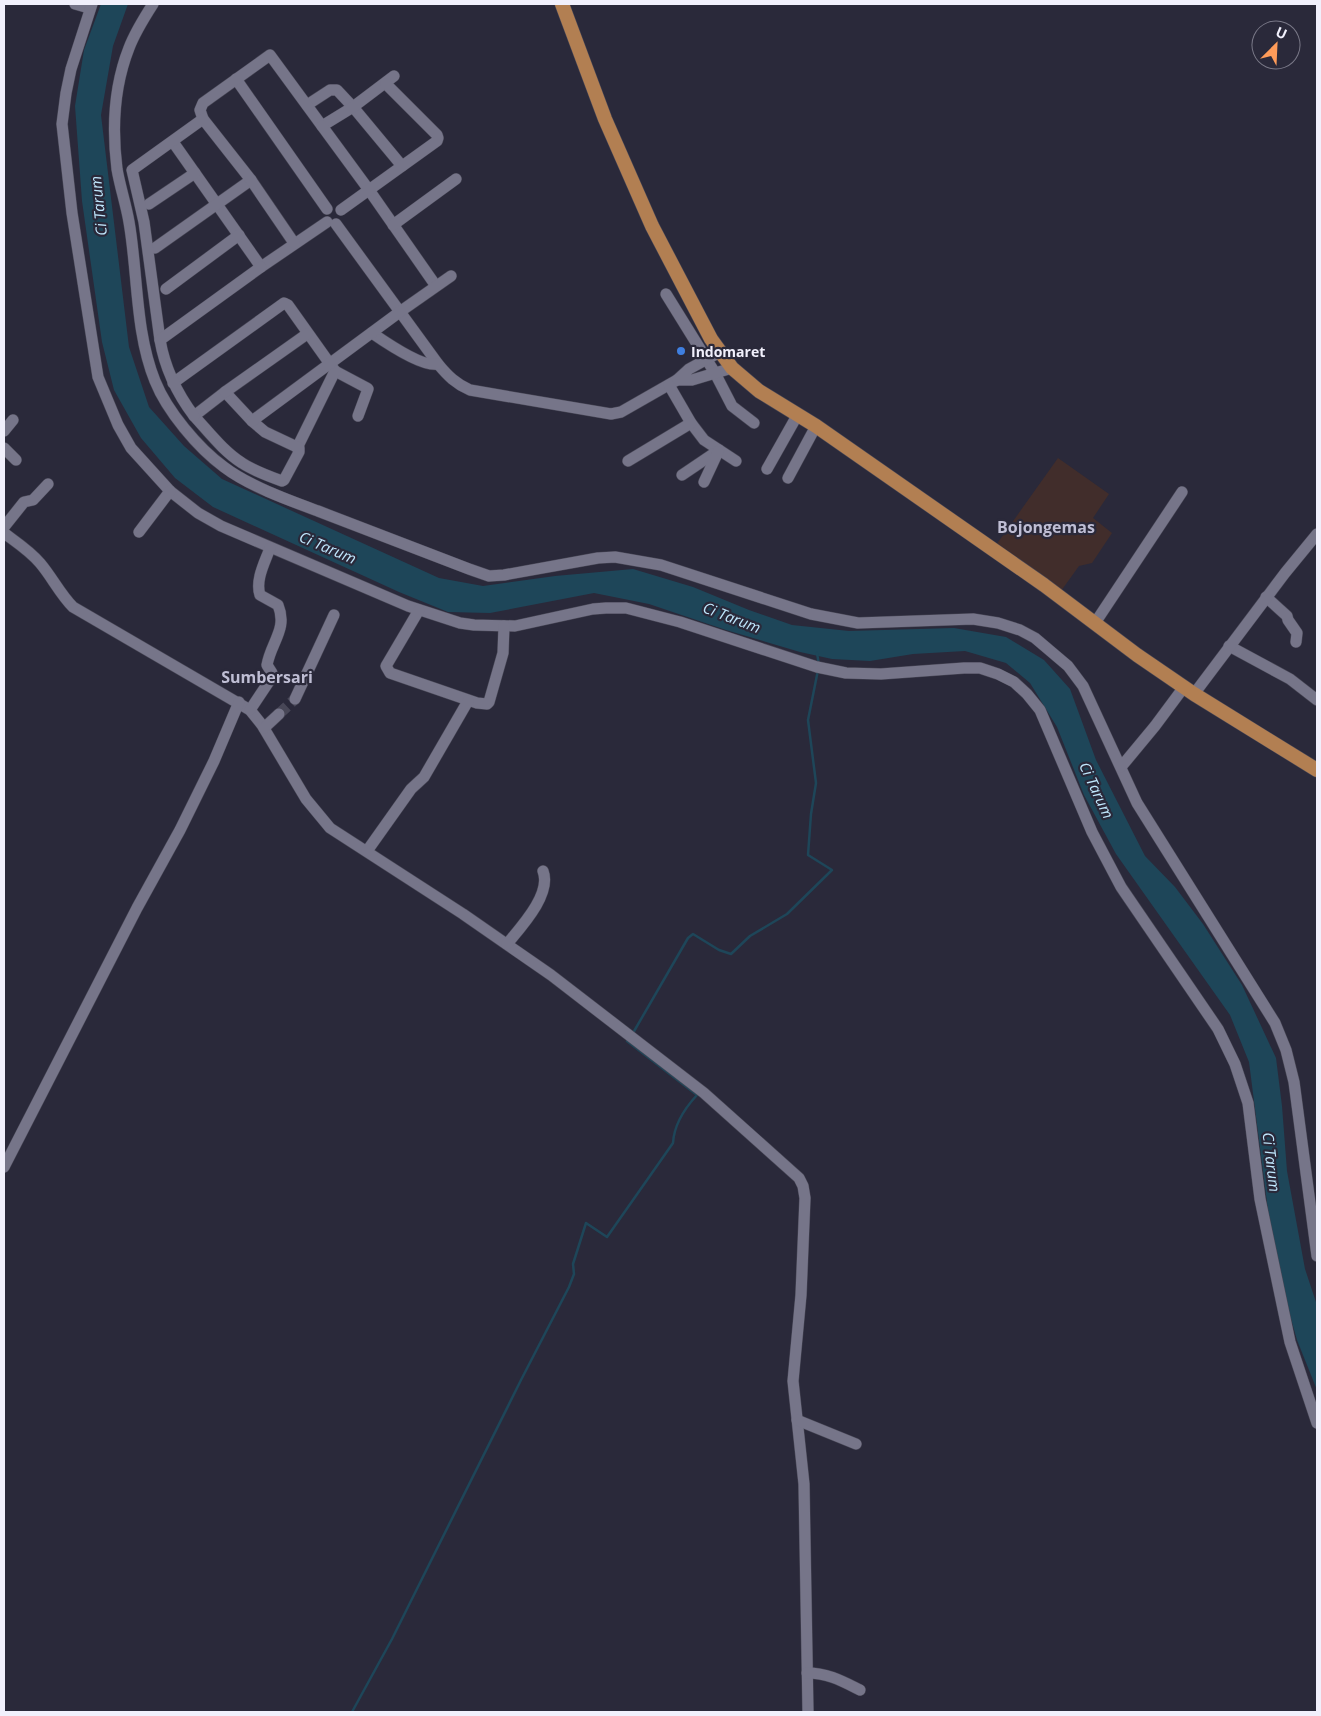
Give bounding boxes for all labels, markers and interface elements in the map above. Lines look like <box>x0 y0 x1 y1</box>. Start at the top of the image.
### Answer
north arrow <box>1251 20 1301 70</box>
text: U <box>1273 22 1290 44</box>
water label: Ci Tarum <box>85 175 111 237</box>
place label: Indomaret <box>691 342 765 361</box>
marker: Indomaret <box>675 345 687 357</box>
district label: Bojongemas <box>997 516 1095 538</box>
water label: Ci Tarum <box>296 526 360 568</box>
water label: Ci Tarum <box>700 597 764 637</box>
district label: Sumbersari <box>221 666 313 688</box>
water label: Ci Tarum <box>1075 759 1119 821</box>
water label: Ci Tarum <box>1258 1131 1286 1193</box>

